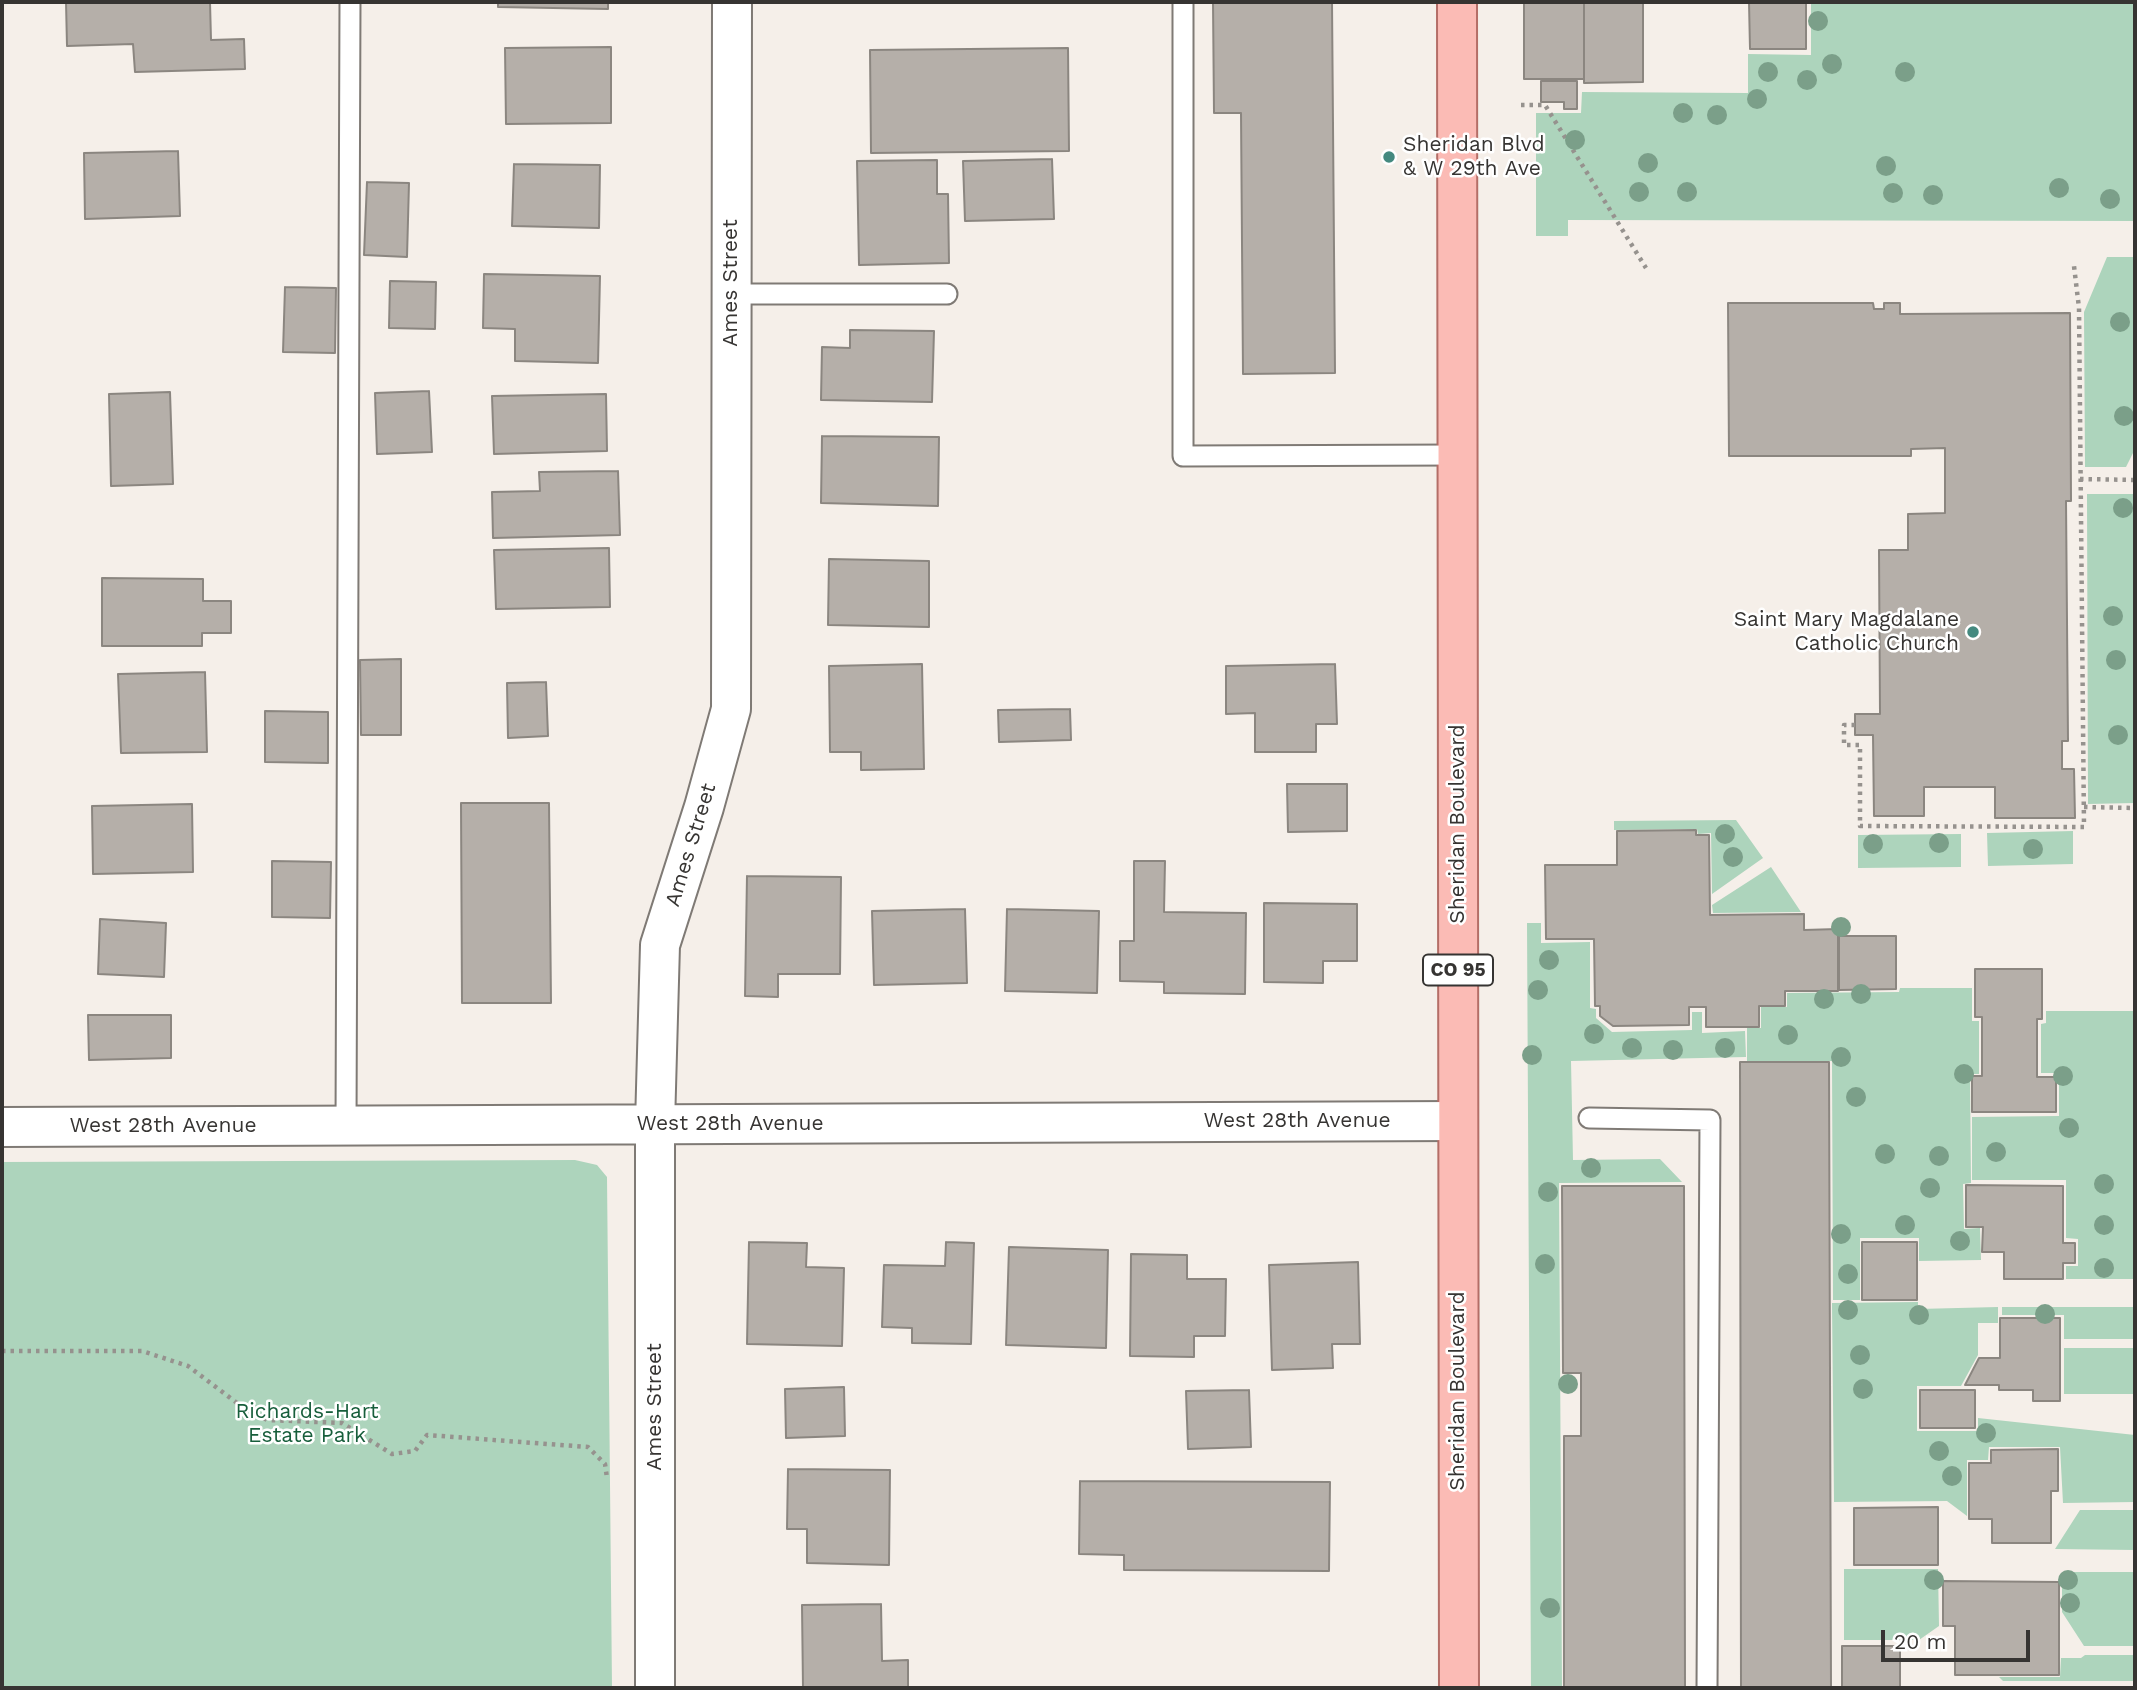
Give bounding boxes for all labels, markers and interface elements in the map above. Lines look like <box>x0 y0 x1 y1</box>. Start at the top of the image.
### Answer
place label: Sheridan Blvd & W 29th Ave <box>1403 132 1545 182</box>
marker: Sheridan Blvd & W 29th Ave <box>1381 149 1397 165</box>
street label: Ames Street <box>718 219 744 347</box>
place label: Saint Mary Magdalane Catholic Church <box>1734 607 1959 657</box>
marker: Saint Mary Magdalane Catholic Church <box>1965 624 1981 640</box>
street label: Sheridan Boulevard <box>1445 724 1471 924</box>
street label: Ames Street <box>660 780 722 910</box>
road number: CO 95 <box>1423 954 1493 986</box>
street label: West 28th Avenue <box>1203 1108 1391 1134</box>
street label: West 28th Avenue <box>636 1111 824 1137</box>
street label: West 28th Avenue <box>69 1113 257 1139</box>
street label: Sheridan Boulevard <box>1445 1291 1471 1491</box>
street label: Ames Street <box>642 1343 668 1471</box>
park label: Richards-Hart Estate Park <box>235 1399 379 1449</box>
scale bar <box>1885 1616 2034 1660</box>
text: 20 m <box>1894 1629 1946 1654</box>

